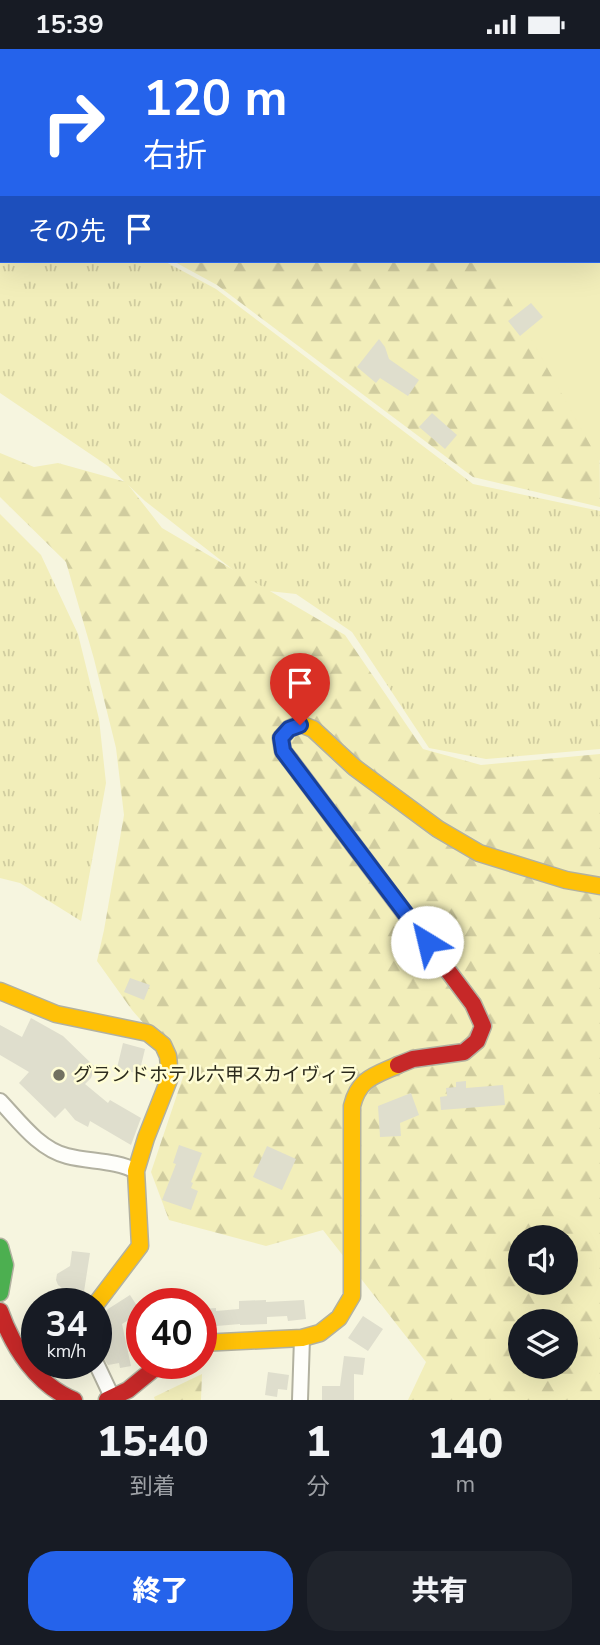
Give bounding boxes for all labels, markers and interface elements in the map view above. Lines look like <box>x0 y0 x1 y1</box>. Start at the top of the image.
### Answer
text: 15:39 <box>35 7 104 42</box>
text: 120 m <box>143 65 287 132</box>
icon: right <box>28 77 119 168</box>
text: 右折 <box>143 134 207 177</box>
icon: arrive <box>120 210 158 248</box>
text: その先 <box>28 214 106 249</box>
pin <box>270 653 330 725</box>
icon: arrive <box>281 664 319 702</box>
position arrow <box>390 905 464 979</box>
place label: グランドホテル六甲スカイヴィラ <box>73 1062 358 1088</box>
marker: グランドホテル六甲スカイヴィラ <box>51 1067 67 1083</box>
map controls <box>508 1225 578 1379</box>
button: sound <box>508 1225 578 1295</box>
speed limit sign: 40 <box>126 1288 217 1379</box>
text: 34 <box>45 1301 88 1348</box>
button: layers <box>508 1309 578 1379</box>
text: km/h <box>47 1339 86 1363</box>
text: 15:40 <box>97 1414 209 1471</box>
text: 1 <box>305 1414 331 1471</box>
text: 140 <box>428 1416 503 1473</box>
text: m <box>455 1469 475 1500</box>
text: 到着 <box>130 1471 176 1502</box>
text: 分 <box>307 1471 330 1502</box>
button: 終了 <box>28 1551 293 1631</box>
button: 共有 <box>307 1551 572 1631</box>

